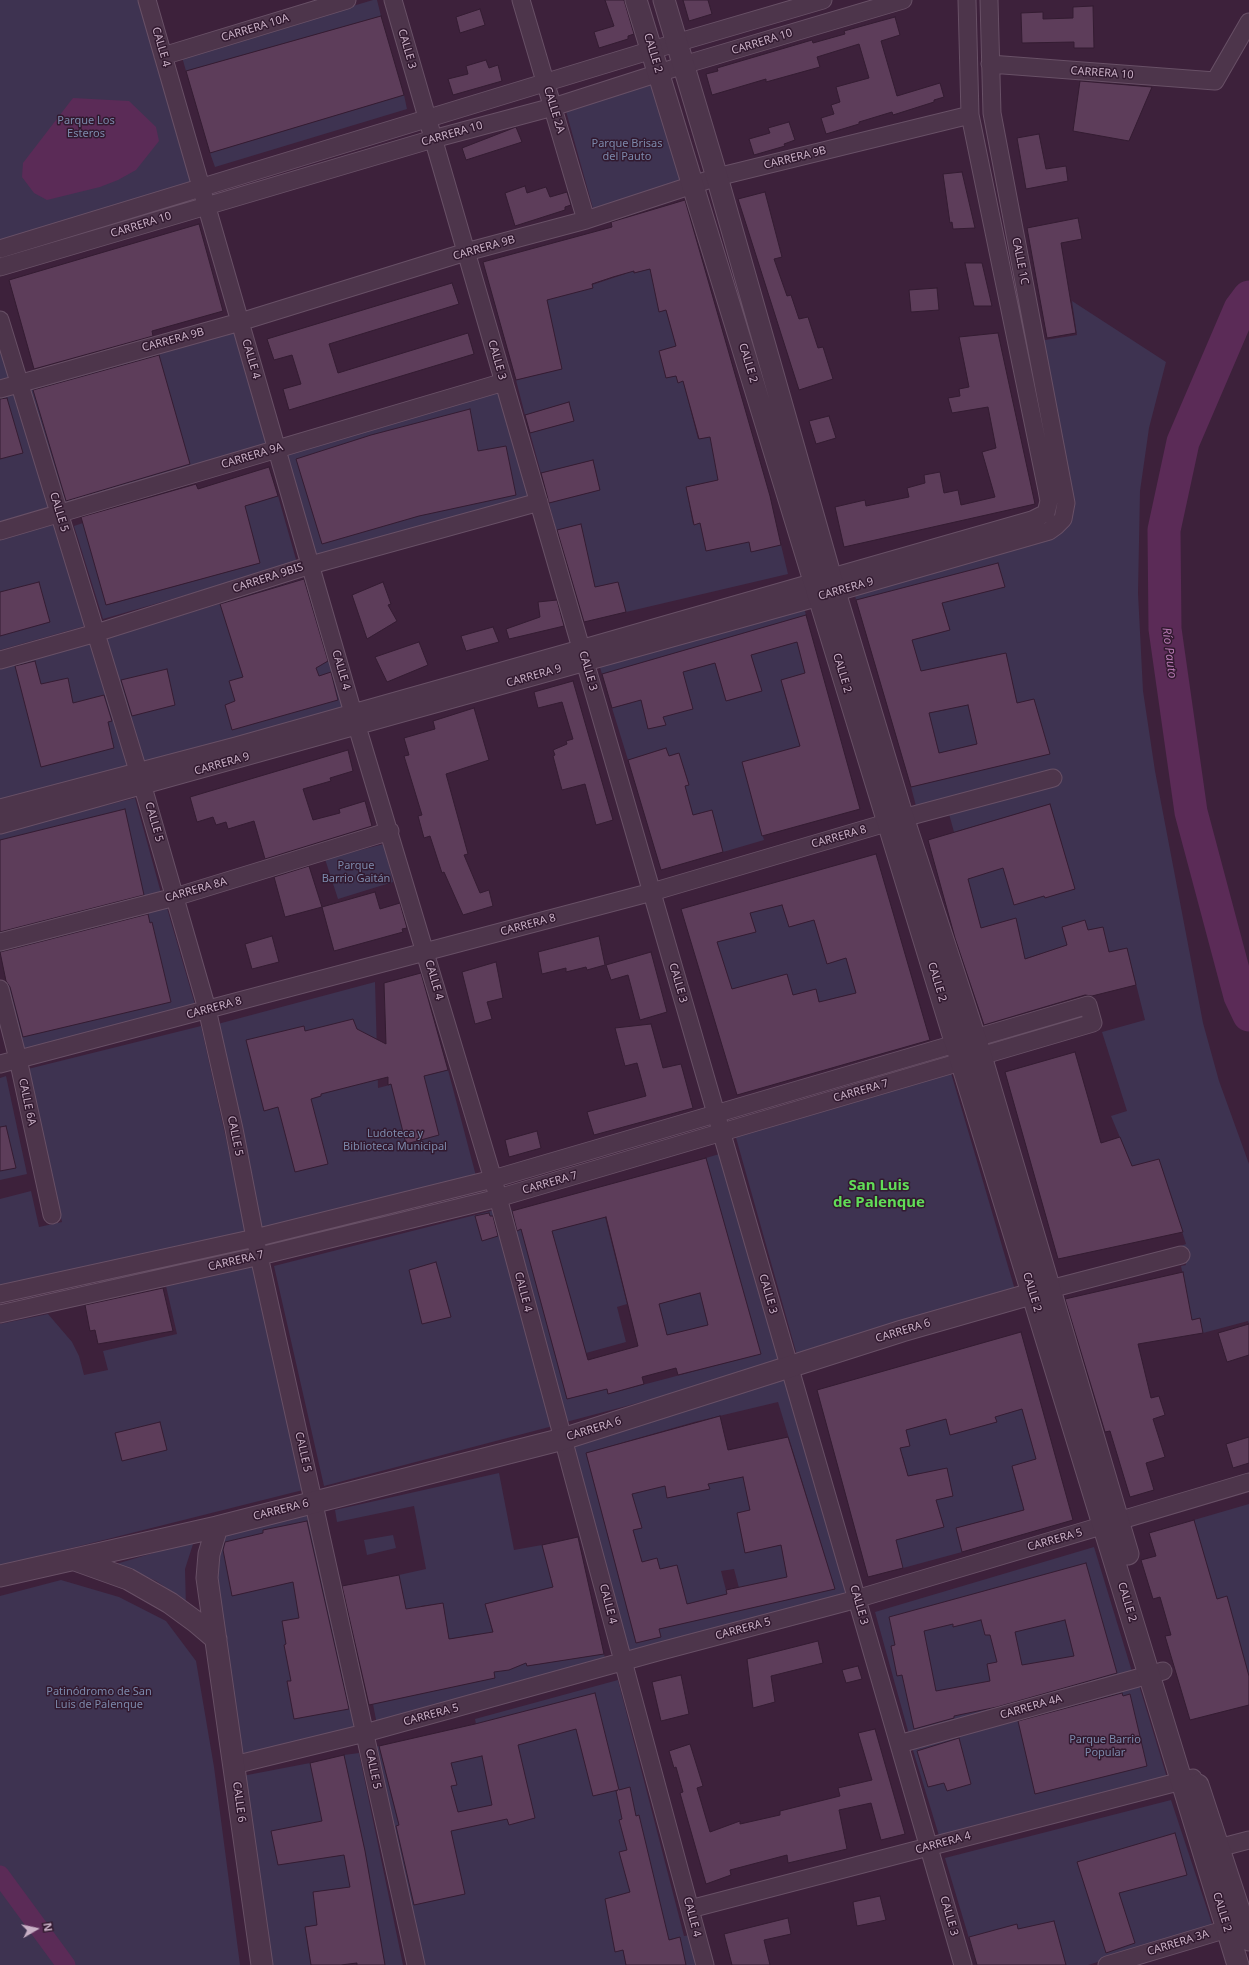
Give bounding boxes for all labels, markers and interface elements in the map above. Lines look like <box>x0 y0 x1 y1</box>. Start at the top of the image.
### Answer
street label: CARRERA 10A <box>220 11 290 45</box>
street label: CALLE 4 <box>149 26 173 68</box>
street label: CARRERA 10 <box>730 26 794 58</box>
street label: CALLE 3 <box>395 28 419 70</box>
street label: CALLE 2 <box>641 32 665 74</box>
street label: CARRERA 10 <box>1070 64 1134 82</box>
street label: CALLE 2A <box>541 85 567 135</box>
park label: Parque Los Esteros <box>57 114 115 140</box>
street label: CARRERA 10 <box>420 119 484 149</box>
park label: Parque Brisas del Pauto <box>591 137 663 163</box>
street label: CARRERA 9B <box>762 144 828 172</box>
street label: CARRERA 10 <box>109 209 173 241</box>
street label: CARRERA 9B <box>451 233 517 263</box>
street label: CALLE 1C <box>1009 236 1031 286</box>
street label: CARRERA 9B <box>140 325 206 355</box>
street label: CALLE 4 <box>239 338 263 380</box>
street label: CALLE 3 <box>485 339 509 381</box>
street label: CALLE 2 <box>736 342 760 384</box>
street label: CARRERA 9A <box>220 440 284 472</box>
street label: CALLE 5 <box>47 491 71 533</box>
street label: CARRERA 9BIS <box>231 560 305 596</box>
street label: CARRERA 9 <box>817 575 875 603</box>
water label: Río Pauto <box>1159 627 1179 679</box>
street label: CALLE 4 <box>329 649 353 691</box>
street label: CALLE 3 <box>576 650 600 692</box>
street label: CALLE 2 <box>830 652 854 694</box>
street label: CARRERA 9 <box>505 662 563 690</box>
street label: CARRERA 9 <box>193 750 251 778</box>
street label: CALLE 5 <box>142 801 166 843</box>
street label: CARRERA 8 <box>810 823 868 851</box>
park label: Parque Barrio Gaitán <box>322 859 390 885</box>
street label: CARRERA 8A <box>164 875 228 905</box>
street label: CARRERA 8 <box>499 911 557 939</box>
street label: CALLE 4 <box>422 959 446 1001</box>
street label: CALLE 2 <box>925 961 949 1003</box>
street label: CALLE 3 <box>666 962 690 1004</box>
street label: CARRERA 8 <box>185 994 243 1022</box>
street label: CALLE 6A <box>16 1077 38 1127</box>
street label: CARRERA 7 <box>832 1077 890 1105</box>
street label: CALLE 5 <box>224 1115 246 1157</box>
park label: Ludoteca y Biblioteca Municipal <box>343 1127 447 1153</box>
street label: CARRERA 7 <box>521 1169 579 1197</box>
district label: San Luis de Palenque <box>833 1177 925 1212</box>
street label: CARRERA 7 <box>207 1248 265 1274</box>
street label: CALLE 4 <box>511 1271 535 1313</box>
street label: CALLE 2 <box>1020 1271 1044 1313</box>
street label: CALLE 3 <box>756 1273 780 1315</box>
street label: CARRERA 6 <box>874 1316 932 1346</box>
street label: CARRERA 6 <box>565 1414 623 1444</box>
street label: CALLE 5 <box>292 1431 314 1473</box>
street label: CARRERA 6 <box>252 1497 310 1523</box>
street label: CARRERA 5 <box>1026 1526 1084 1554</box>
street label: CALLE 2 <box>1115 1581 1139 1623</box>
street label: CALLE 4 <box>596 1583 620 1625</box>
street label: CALLE 3 <box>847 1584 871 1626</box>
street label: CARRERA 5 <box>714 1615 772 1643</box>
park label: Patinódromo de San Luis de Palenque <box>46 1685 152 1711</box>
street label: CARRERA 4A <box>999 1692 1063 1722</box>
street label: CARRERA 5 <box>402 1701 460 1729</box>
park label: Parque Barrio Popular <box>1069 1733 1141 1759</box>
street label: CALLE 5 <box>362 1748 384 1790</box>
street label: CALLE 6 <box>230 1781 248 1823</box>
street label: CARRERA 4 <box>914 1829 972 1857</box>
street label: CALLE 2 <box>1210 1891 1234 1933</box>
street label: CALLE 3 <box>937 1895 961 1937</box>
street label: CALLE 4 <box>680 1896 704 1938</box>
north arrow <box>16 1909 56 1949</box>
text: N <box>40 1921 56 1933</box>
street label: CARRERA 3A <box>1146 1927 1210 1959</box>

